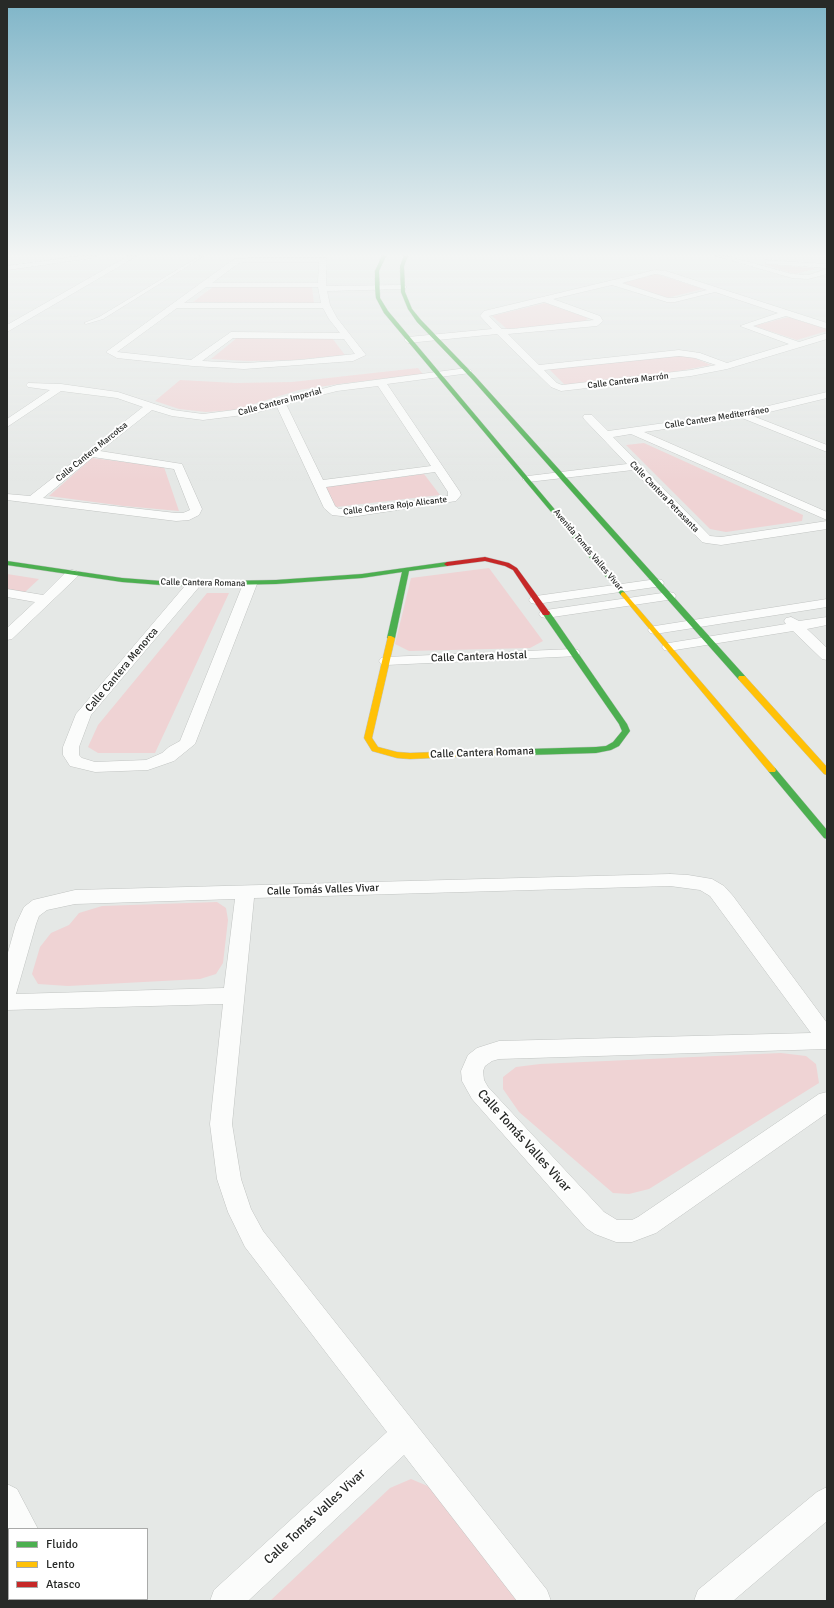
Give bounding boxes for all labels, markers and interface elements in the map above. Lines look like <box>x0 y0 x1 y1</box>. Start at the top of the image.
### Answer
street label: Calle Cantera Marrón <box>587 371 669 391</box>
street label: Calle Cantera Imperial <box>237 386 323 418</box>
street label: Calle Cantera Mediterráneo <box>664 404 770 432</box>
street label: Calle Cantera Marcotsa <box>54 420 130 484</box>
street label: Calle Cantera Petrasanta <box>627 459 701 535</box>
street label: Calle Cantera Rojo Alicante <box>342 494 448 518</box>
street label: Avenida Tomás Valles Vivar <box>551 507 625 593</box>
street label: Calle Cantera Romana <box>160 577 246 589</box>
street label: Calle Cantera Menorca <box>83 625 161 715</box>
street label: Calle Cantera Hostal <box>431 649 527 665</box>
street label: Calle Cantera Romana <box>430 745 534 761</box>
street label: Calle Tomás Valles Vivar <box>267 881 379 899</box>
street label: Calle Tomás Valles Vivar <box>474 1086 574 1196</box>
street label: Calle Tomás Valles Vivar <box>261 1466 369 1568</box>
legend <box>8 1528 148 1600</box>
text: Fluido <box>46 1537 78 1552</box>
text: Lento <box>46 1557 75 1572</box>
text: Atasco <box>46 1577 81 1592</box>

